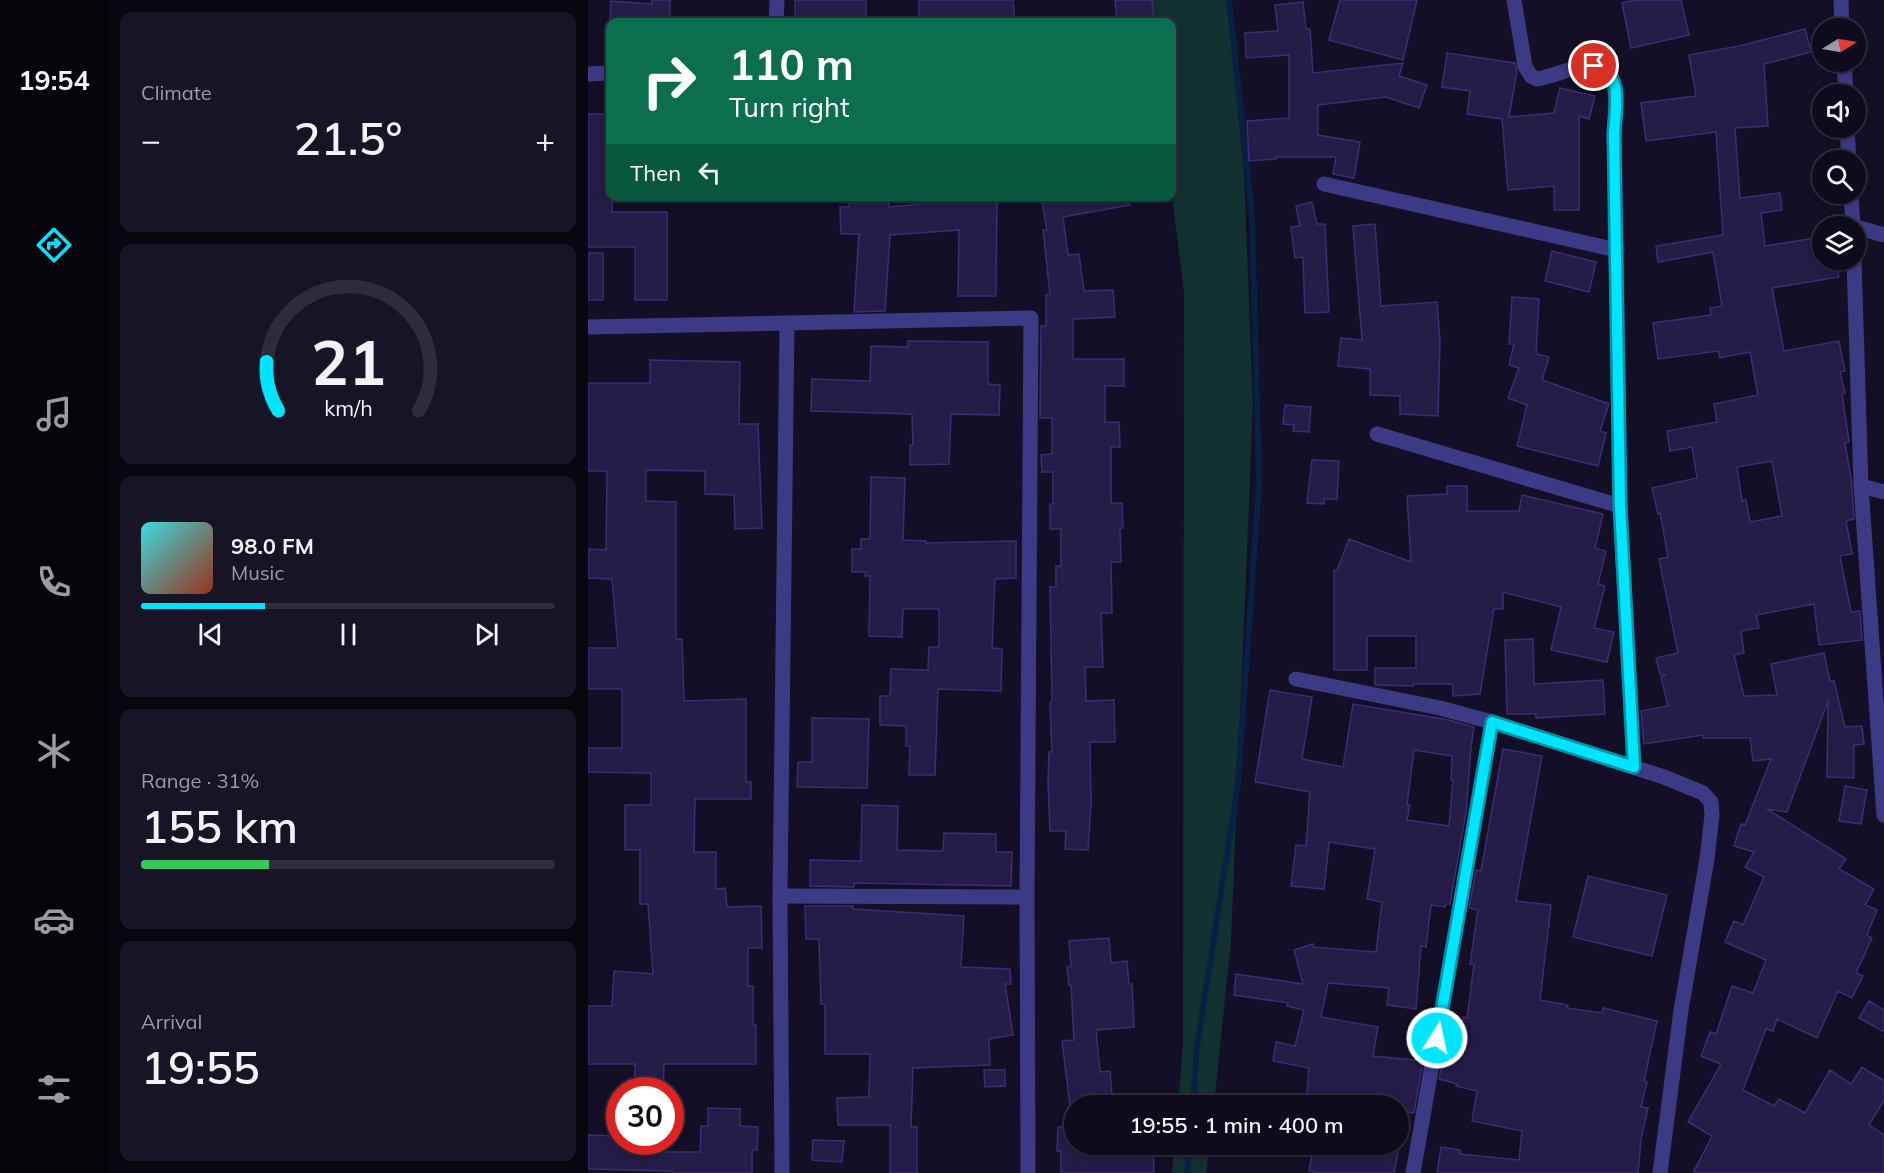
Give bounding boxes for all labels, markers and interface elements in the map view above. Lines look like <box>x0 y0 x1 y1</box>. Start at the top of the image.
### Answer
north arrow <box>1812 18 1866 72</box>
map controls <box>1812 18 1866 270</box>
text: 110 m <box>729 38 854 91</box>
pin <box>1568 40 1619 91</box>
icon: right <box>630 42 708 120</box>
icon: arrive <box>1577 49 1610 82</box>
text: 19:54 <box>18 63 90 97</box>
text: Climate <box>141 80 212 105</box>
button: sound <box>1812 84 1866 138</box>
text: Turn right <box>729 90 849 124</box>
text: 21.5° <box>294 110 402 166</box>
text: − <box>141 119 161 160</box>
text: + <box>535 119 555 160</box>
button: search <box>1812 150 1866 204</box>
icon: left <box>693 156 726 189</box>
text: Then <box>630 159 681 187</box>
button: layers <box>1812 216 1866 270</box>
icon: directions <box>33 224 75 266</box>
text: 21 <box>311 322 385 401</box>
icon: music <box>33 393 75 435</box>
text: km/h <box>324 395 372 422</box>
text: 98.0 FM <box>231 532 314 560</box>
text: Music <box>231 560 284 585</box>
icon: phone <box>33 561 75 603</box>
icon: previous <box>194 618 227 651</box>
icon: pause <box>332 618 365 651</box>
icon: next <box>470 618 503 651</box>
icon: climate <box>33 730 75 772</box>
text: Range · 31% <box>141 768 259 793</box>
text: 155 km <box>141 798 298 854</box>
icon: car <box>33 899 75 941</box>
position arrow <box>1405 1006 1469 1070</box>
text: Arrival <box>141 1009 202 1034</box>
text: 19:55 <box>141 1039 260 1095</box>
icon: filters <box>33 1068 75 1110</box>
speed limit sign: 30 <box>606 1077 684 1155</box>
text: 19:55 · 1 min · 400 m <box>1129 1111 1344 1139</box>

